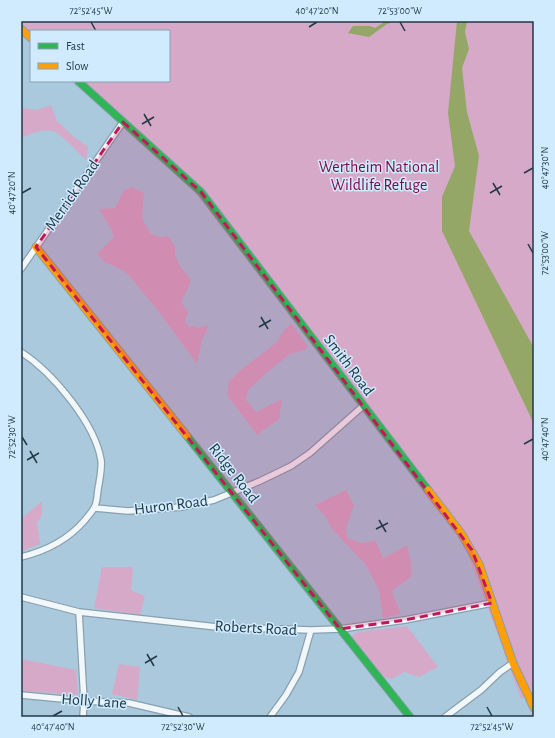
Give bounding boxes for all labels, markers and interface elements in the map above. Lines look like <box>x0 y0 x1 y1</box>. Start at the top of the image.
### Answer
text: 72°52'45"W <box>70 6 113 16</box>
text: 40°47'20"N <box>295 6 339 16</box>
text: 72°53'00"W <box>378 6 422 16</box>
legend <box>30 30 170 82</box>
text: Fast <box>66 40 85 52</box>
text: Slow <box>66 60 88 72</box>
text: 40°47'30"N <box>540 147 550 189</box>
street label: Merrick Road <box>42 157 102 233</box>
park label: Wertheim National Wildlife Refuge <box>319 159 439 193</box>
text: 40°47'20"N <box>7 171 17 215</box>
text: 72°53'00"W <box>540 231 550 275</box>
street label: Smith Road <box>321 331 377 399</box>
text: 72°52'30"W <box>7 415 17 459</box>
text: 40°47'40"N <box>540 417 550 461</box>
street label: Ridge Road <box>206 440 262 506</box>
street label: Huron Road <box>133 493 209 517</box>
street label: Roberts Road <box>214 618 298 638</box>
street label: Holly Lane <box>61 691 127 712</box>
text: 40°47'40"N <box>31 722 75 732</box>
text: 72°52'30"W <box>161 722 205 732</box>
text: 72°52'45"W <box>471 722 514 732</box>

